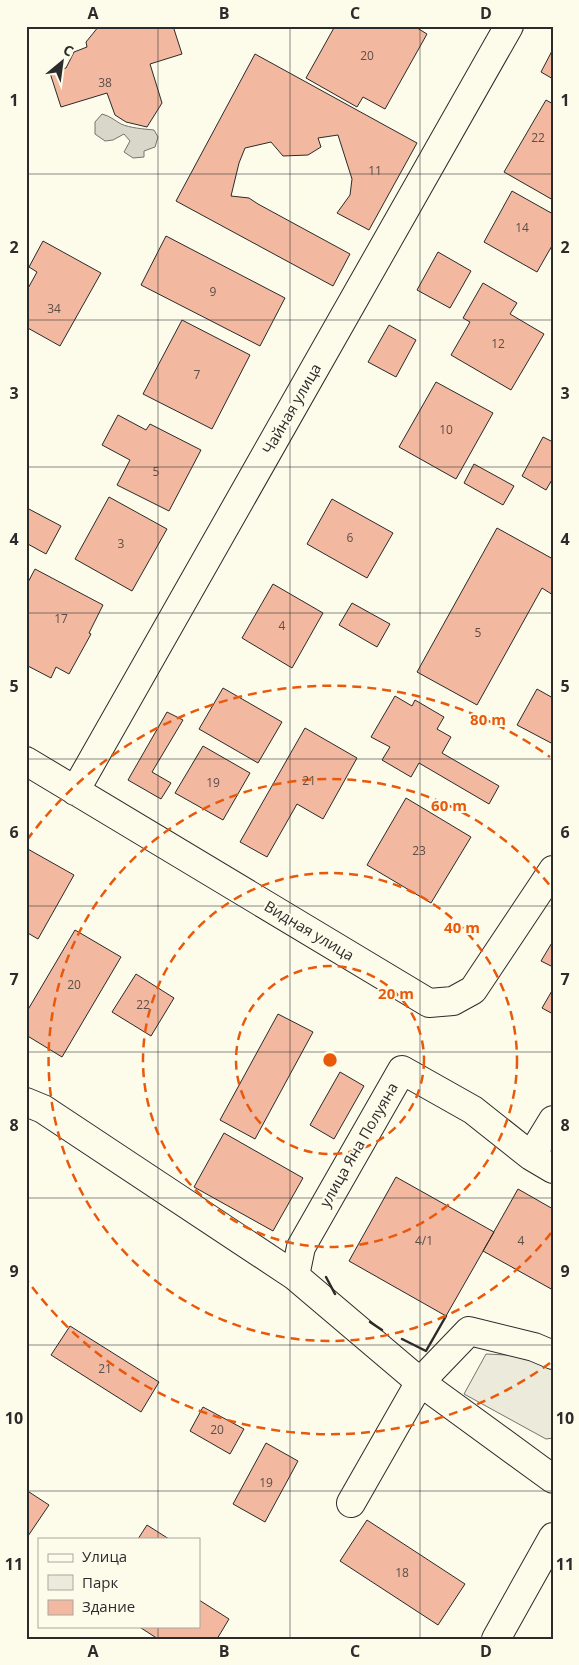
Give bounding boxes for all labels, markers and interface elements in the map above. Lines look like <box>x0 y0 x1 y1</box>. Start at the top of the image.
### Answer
text: A <box>87 2 99 24</box>
text: B <box>219 2 229 24</box>
text: C <box>350 2 360 24</box>
text: D <box>480 2 492 24</box>
north arrow <box>38 38 88 88</box>
text: С <box>60 40 77 61</box>
house number: 20 <box>360 47 374 64</box>
house number: 38 <box>98 74 112 91</box>
text: 1 <box>9 89 19 111</box>
text: 1 <box>560 89 570 111</box>
house number: 22 <box>531 129 545 146</box>
house number: 11 <box>368 162 382 179</box>
house number: 14 <box>515 219 529 236</box>
text: 2 <box>9 236 19 258</box>
text: 2 <box>560 236 570 258</box>
house number: 9 <box>210 283 217 300</box>
house number: 34 <box>47 300 61 317</box>
house number: 12 <box>491 335 505 352</box>
street label: Чайная улица <box>257 359 325 458</box>
house number: 7 <box>194 366 201 383</box>
text: 3 <box>9 382 19 404</box>
text: 3 <box>560 382 570 404</box>
house number: 10 <box>439 421 453 438</box>
house number: 5 <box>153 463 160 480</box>
text: 4 <box>9 528 19 550</box>
text: 4 <box>560 528 570 550</box>
house number: 6 <box>347 529 354 546</box>
house number: 3 <box>118 535 125 552</box>
house number: 17 <box>54 610 68 627</box>
house number: 4 <box>279 617 286 634</box>
house number: 5 <box>475 624 482 641</box>
text: 5 <box>9 675 19 697</box>
text: 5 <box>560 675 570 697</box>
text: 80 m <box>470 709 506 729</box>
house number: 21 <box>302 772 316 789</box>
house number: 19 <box>206 774 220 791</box>
text: 60 m <box>431 795 467 815</box>
text: 6 <box>9 821 19 843</box>
text: 6 <box>560 821 570 843</box>
house number: 23 <box>412 842 426 859</box>
street label: Видная улица <box>261 895 358 965</box>
text: 40 m <box>444 917 480 937</box>
text: 7 <box>9 968 19 990</box>
text: 7 <box>560 968 570 990</box>
house number: 20 <box>67 976 81 993</box>
text: 20 m <box>378 983 414 1003</box>
house number: 22 <box>136 996 150 1013</box>
centre of rings <box>321 1051 339 1069</box>
street label: улица Яна Полуяна <box>314 1079 402 1210</box>
text: 8 <box>9 1114 19 1136</box>
text: 8 <box>560 1114 570 1136</box>
house number: 4/1 <box>415 1232 433 1249</box>
house number: 4 <box>518 1232 525 1249</box>
text: 9 <box>9 1260 19 1282</box>
text: 9 <box>560 1260 570 1282</box>
house number: 21 <box>98 1360 112 1377</box>
text: 10 <box>5 1407 23 1429</box>
text: 10 <box>556 1407 574 1429</box>
house number: 20 <box>210 1421 224 1438</box>
house number: 19 <box>259 1474 273 1491</box>
legend <box>38 1538 200 1628</box>
text: Улица <box>82 1546 127 1566</box>
text: 11 <box>5 1553 23 1575</box>
text: 11 <box>556 1553 574 1575</box>
house number: 18 <box>395 1564 409 1581</box>
text: Парк <box>82 1572 118 1592</box>
text: Здание <box>82 1596 135 1616</box>
text: A <box>87 1640 99 1662</box>
text: B <box>219 1640 229 1662</box>
text: C <box>350 1640 360 1662</box>
text: D <box>480 1640 492 1662</box>

